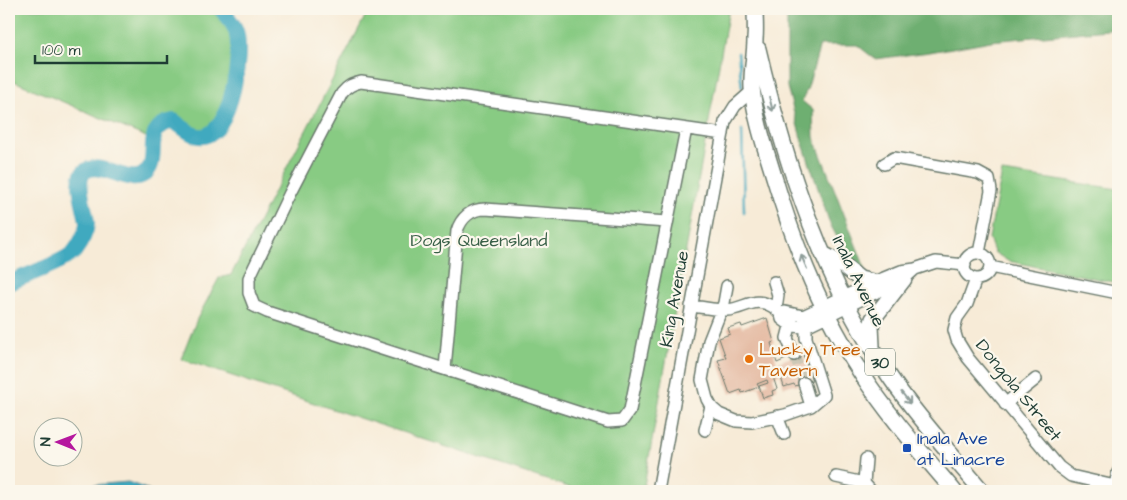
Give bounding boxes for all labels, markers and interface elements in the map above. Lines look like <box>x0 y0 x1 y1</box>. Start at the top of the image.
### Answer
scale bar <box>35 32 168 64</box>
text: 100 m <box>42 40 81 61</box>
one-way arrow <box>767 96 777 112</box>
park label: Dogs Queensland <box>410 228 548 254</box>
street label: Inala Avenue <box>826 231 892 331</box>
street label: King Avenue <box>654 249 696 349</box>
one-way arrow <box>798 255 808 270</box>
street label: Dongola Street <box>969 334 1068 448</box>
place label: Lucky Tree Tavern <box>759 337 861 383</box>
road number: 30 <box>865 348 895 376</box>
marker: Lucky Tree Tavern <box>743 353 755 365</box>
one-way arrow <box>900 391 911 404</box>
north arrow <box>32 418 82 468</box>
place label: Inala Ave at Linacre <box>917 426 1005 472</box>
text: N <box>36 437 56 446</box>
marker: Inala Ave at Linacre <box>901 442 913 454</box>

